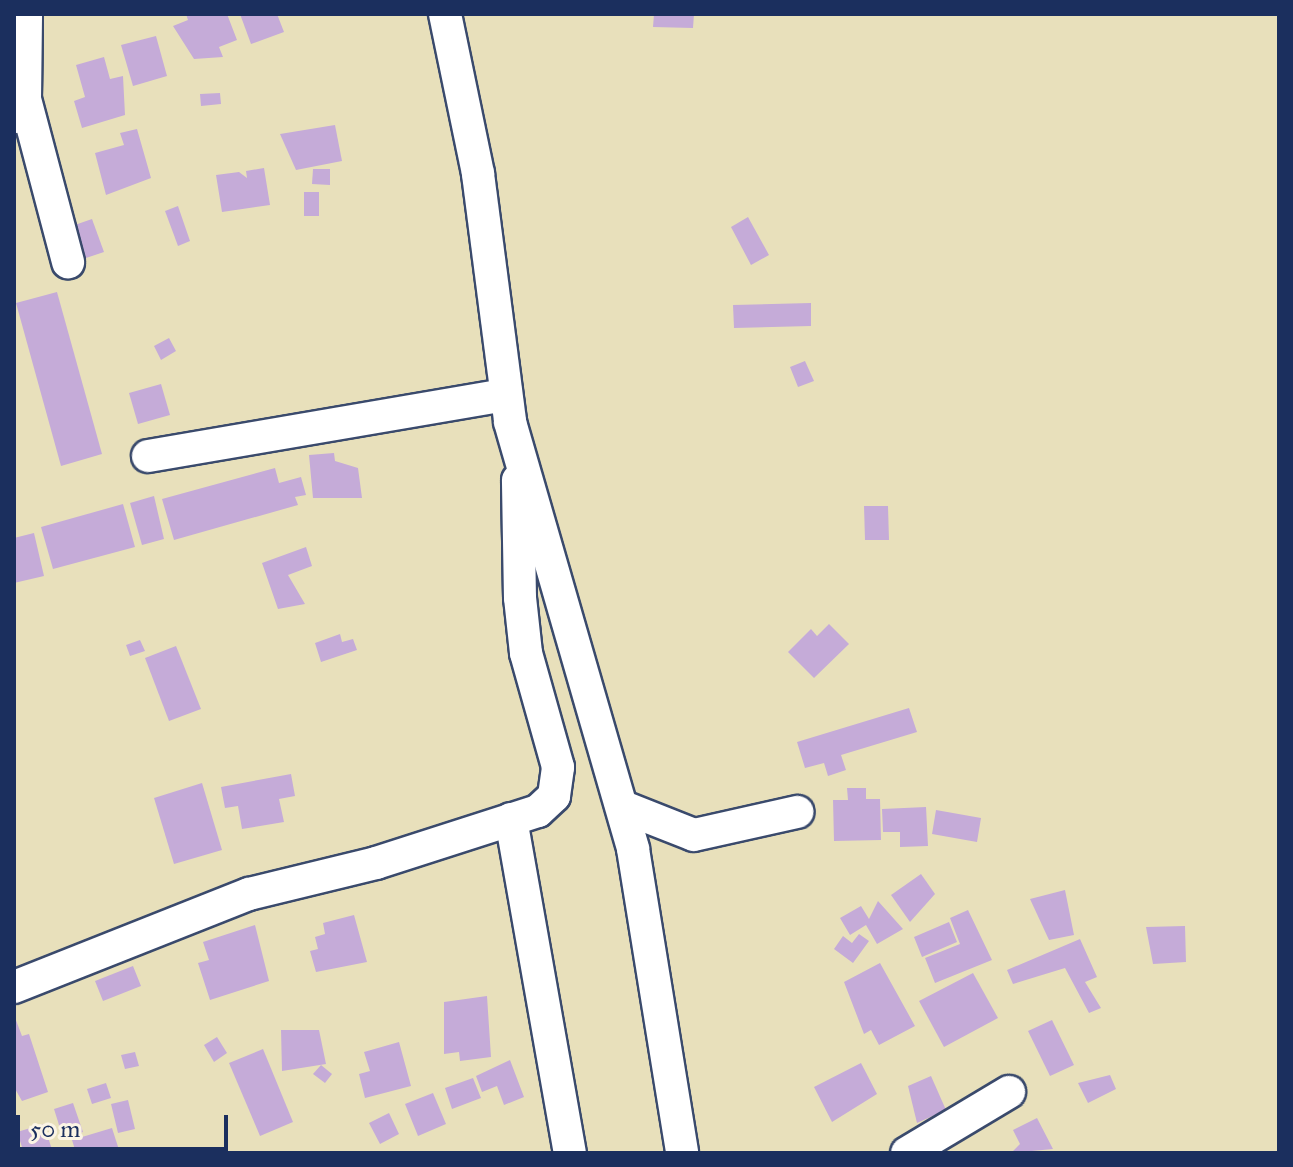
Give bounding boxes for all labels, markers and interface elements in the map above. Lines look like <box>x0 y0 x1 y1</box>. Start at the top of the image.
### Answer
scale bar <box>20 1099 232 1149</box>
text: 50 m <box>30 1114 80 1144</box>

